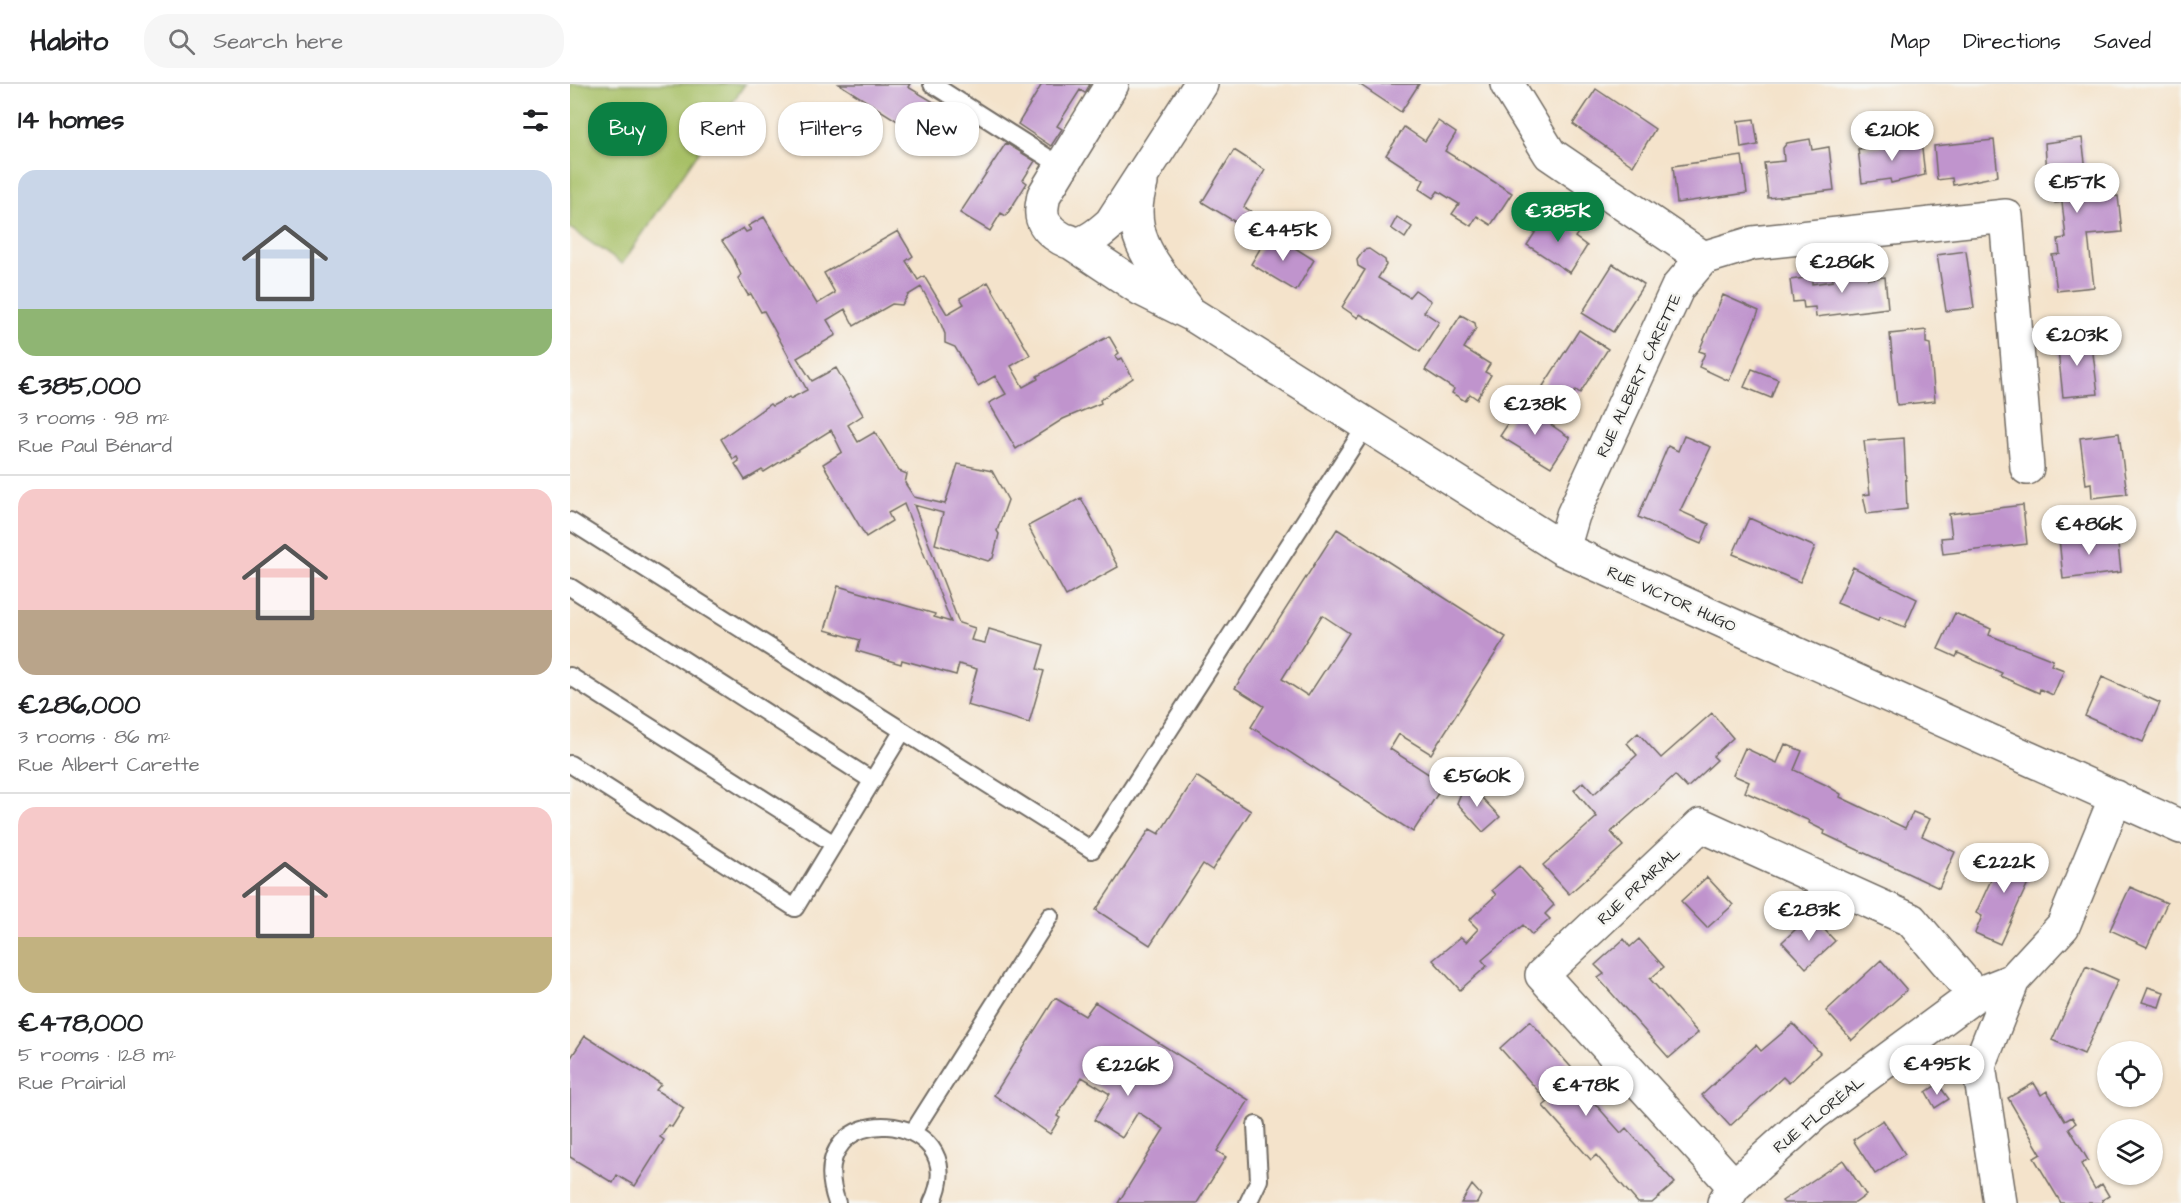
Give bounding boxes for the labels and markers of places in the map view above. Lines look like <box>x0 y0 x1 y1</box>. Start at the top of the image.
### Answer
pin: €210K <box>1850 111 1934 162</box>
pin: €157K <box>2035 163 2119 214</box>
pin: €385K <box>1516 192 1600 243</box>
pin: €445K <box>1241 211 1325 262</box>
pin: €286K <box>1800 243 1884 294</box>
pin: €203K <box>2035 316 2119 367</box>
pin: €238K <box>1493 385 1577 436</box>
pin: €486K <box>2047 505 2131 556</box>
pin: €560K <box>1435 757 1519 808</box>
pin: €222K <box>1962 843 2046 894</box>
pin: €283K <box>1767 891 1851 942</box>
pin: €495K <box>1895 1045 1979 1096</box>
pin: €226K <box>1086 1046 1170 1097</box>
pin: €478K <box>1544 1066 1628 1117</box>

